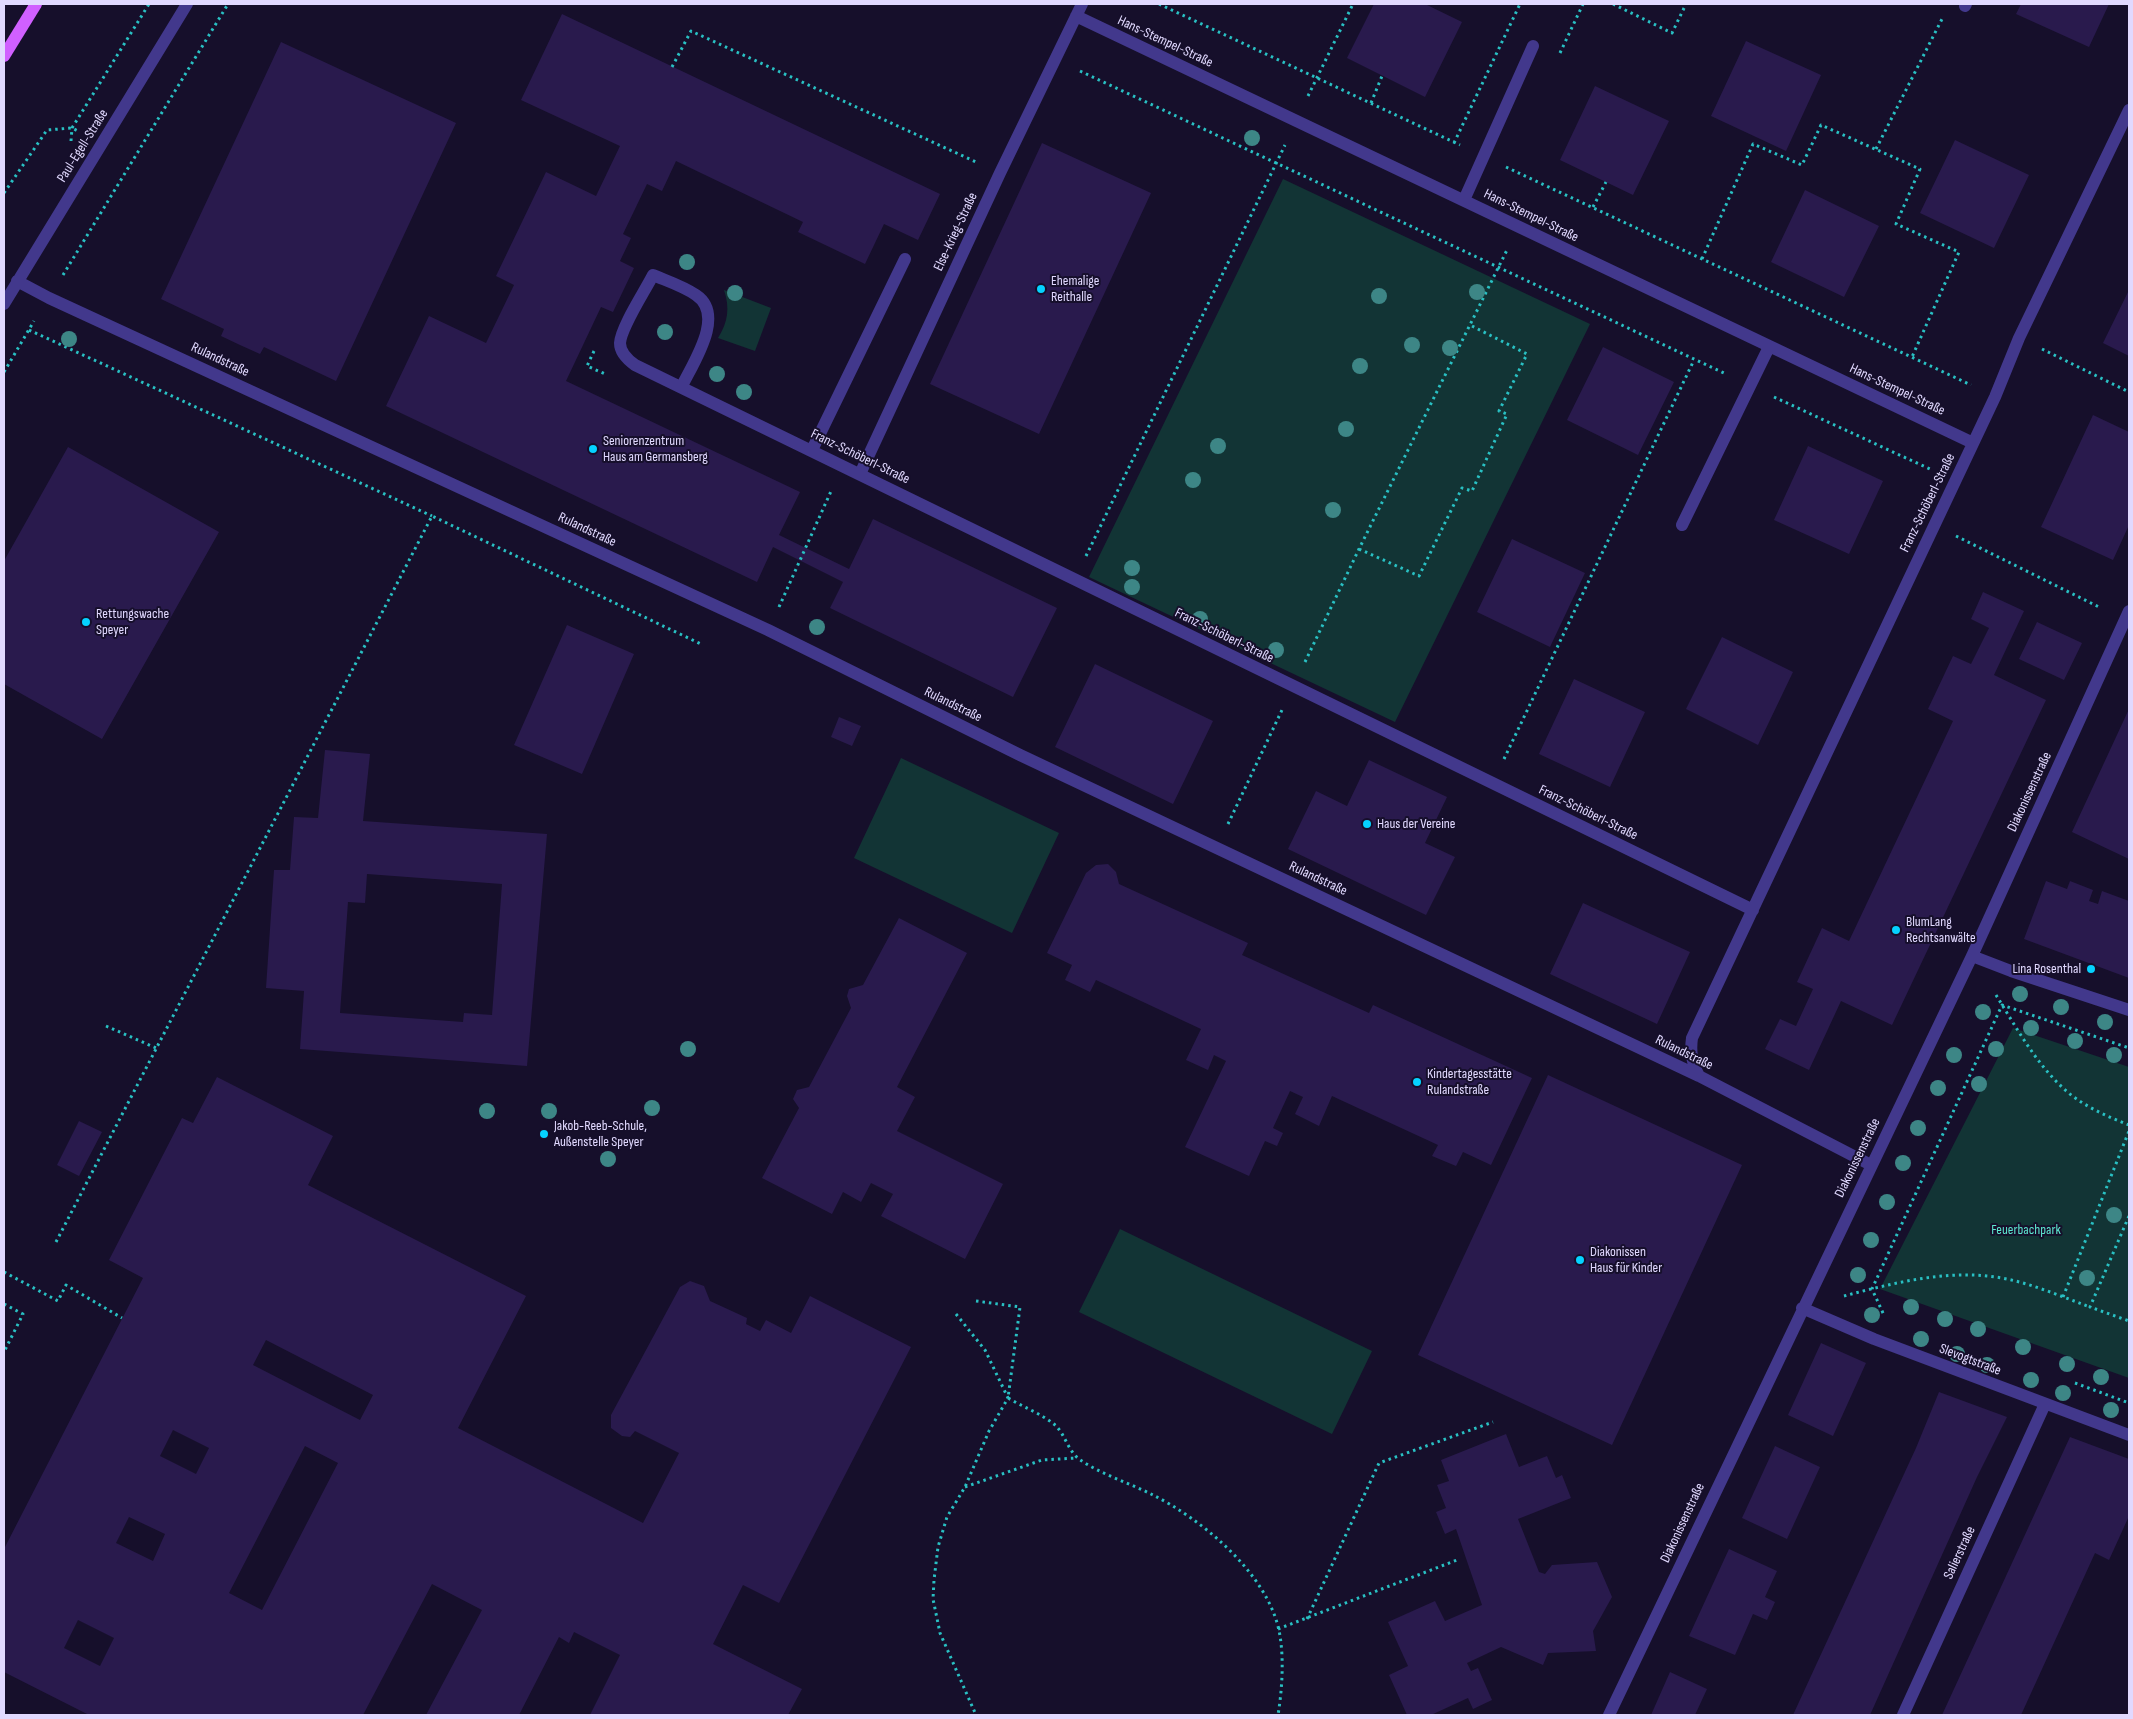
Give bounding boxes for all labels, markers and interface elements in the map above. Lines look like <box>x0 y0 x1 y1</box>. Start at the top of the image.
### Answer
street label: Hans-Stempel-Straße <box>1115 13 1215 71</box>
street label: Paul-Egell-Straße <box>54 106 112 186</box>
street label: Hans-Stempel-Straße <box>1481 186 1581 246</box>
street label: Else-Krieg-Straße <box>931 190 981 274</box>
place label: Ehemalige Reithalle <box>1051 273 1099 306</box>
marker: Ehemalige Reithalle <box>1035 283 1047 295</box>
street label: Rulandstraße <box>188 339 252 381</box>
street label: Hans-Stempel-Straße <box>1847 361 1947 419</box>
street label: Franz-Schöberl-Straße <box>808 426 912 488</box>
place label: Seniorenzentrum Haus am Germansberg <box>603 433 708 466</box>
marker: Seniorenzentrum Haus am Germansberg <box>587 443 599 455</box>
street label: Franz-Schöberl-Straße <box>1897 451 1959 555</box>
street label: Rulandstraße <box>555 509 619 551</box>
street label: Franz-Schöberl-Straße <box>1172 605 1276 667</box>
place label: Rettungswache Speyer <box>96 606 169 638</box>
marker: Rettungswache Speyer <box>80 616 92 628</box>
street label: Rulandstraße <box>921 684 985 726</box>
street label: Diakonissenstraße <box>2004 750 2056 834</box>
street label: Franz-Schöberl-Straße <box>1536 782 1640 844</box>
place label: Haus der Vereine <box>1377 816 1455 832</box>
marker: Haus der Vereine <box>1361 818 1373 830</box>
street label: Rulandstraße <box>1286 858 1350 900</box>
place label: BlumLang Rechtsanwälte <box>1906 914 1976 946</box>
marker: BlumLang Rechtsanwälte <box>1890 924 1902 936</box>
place label: Lina Rosenthal <box>2012 961 2081 977</box>
marker: Lina Rosenthal <box>2085 963 2097 975</box>
street label: Rulandstraße <box>1652 1032 1716 1074</box>
place label: Kindertagesstätte Rulandstraße <box>1427 1066 1512 1098</box>
marker: Kindertagesstätte Rulandstraße <box>1411 1076 1423 1088</box>
street label: Diakonissenstraße <box>1832 1116 1884 1200</box>
place label: Jakob-Reeb-Schule, Außenstelle Speyer <box>554 1118 647 1150</box>
marker: Jakob-Reeb-Schule, Außenstelle Speyer <box>538 1128 550 1140</box>
park label: Feuerbachpark <box>1991 1222 2061 1238</box>
place label: Diakonissen Haus für Kinder <box>1590 1244 1662 1276</box>
marker: Diakonissen Haus für Kinder <box>1574 1254 1586 1266</box>
street label: Slevogtstraße <box>1937 1341 2003 1379</box>
street label: Diakonissenstraße <box>1657 1481 1709 1565</box>
street label: Salierstraße <box>1940 1524 1980 1582</box>

